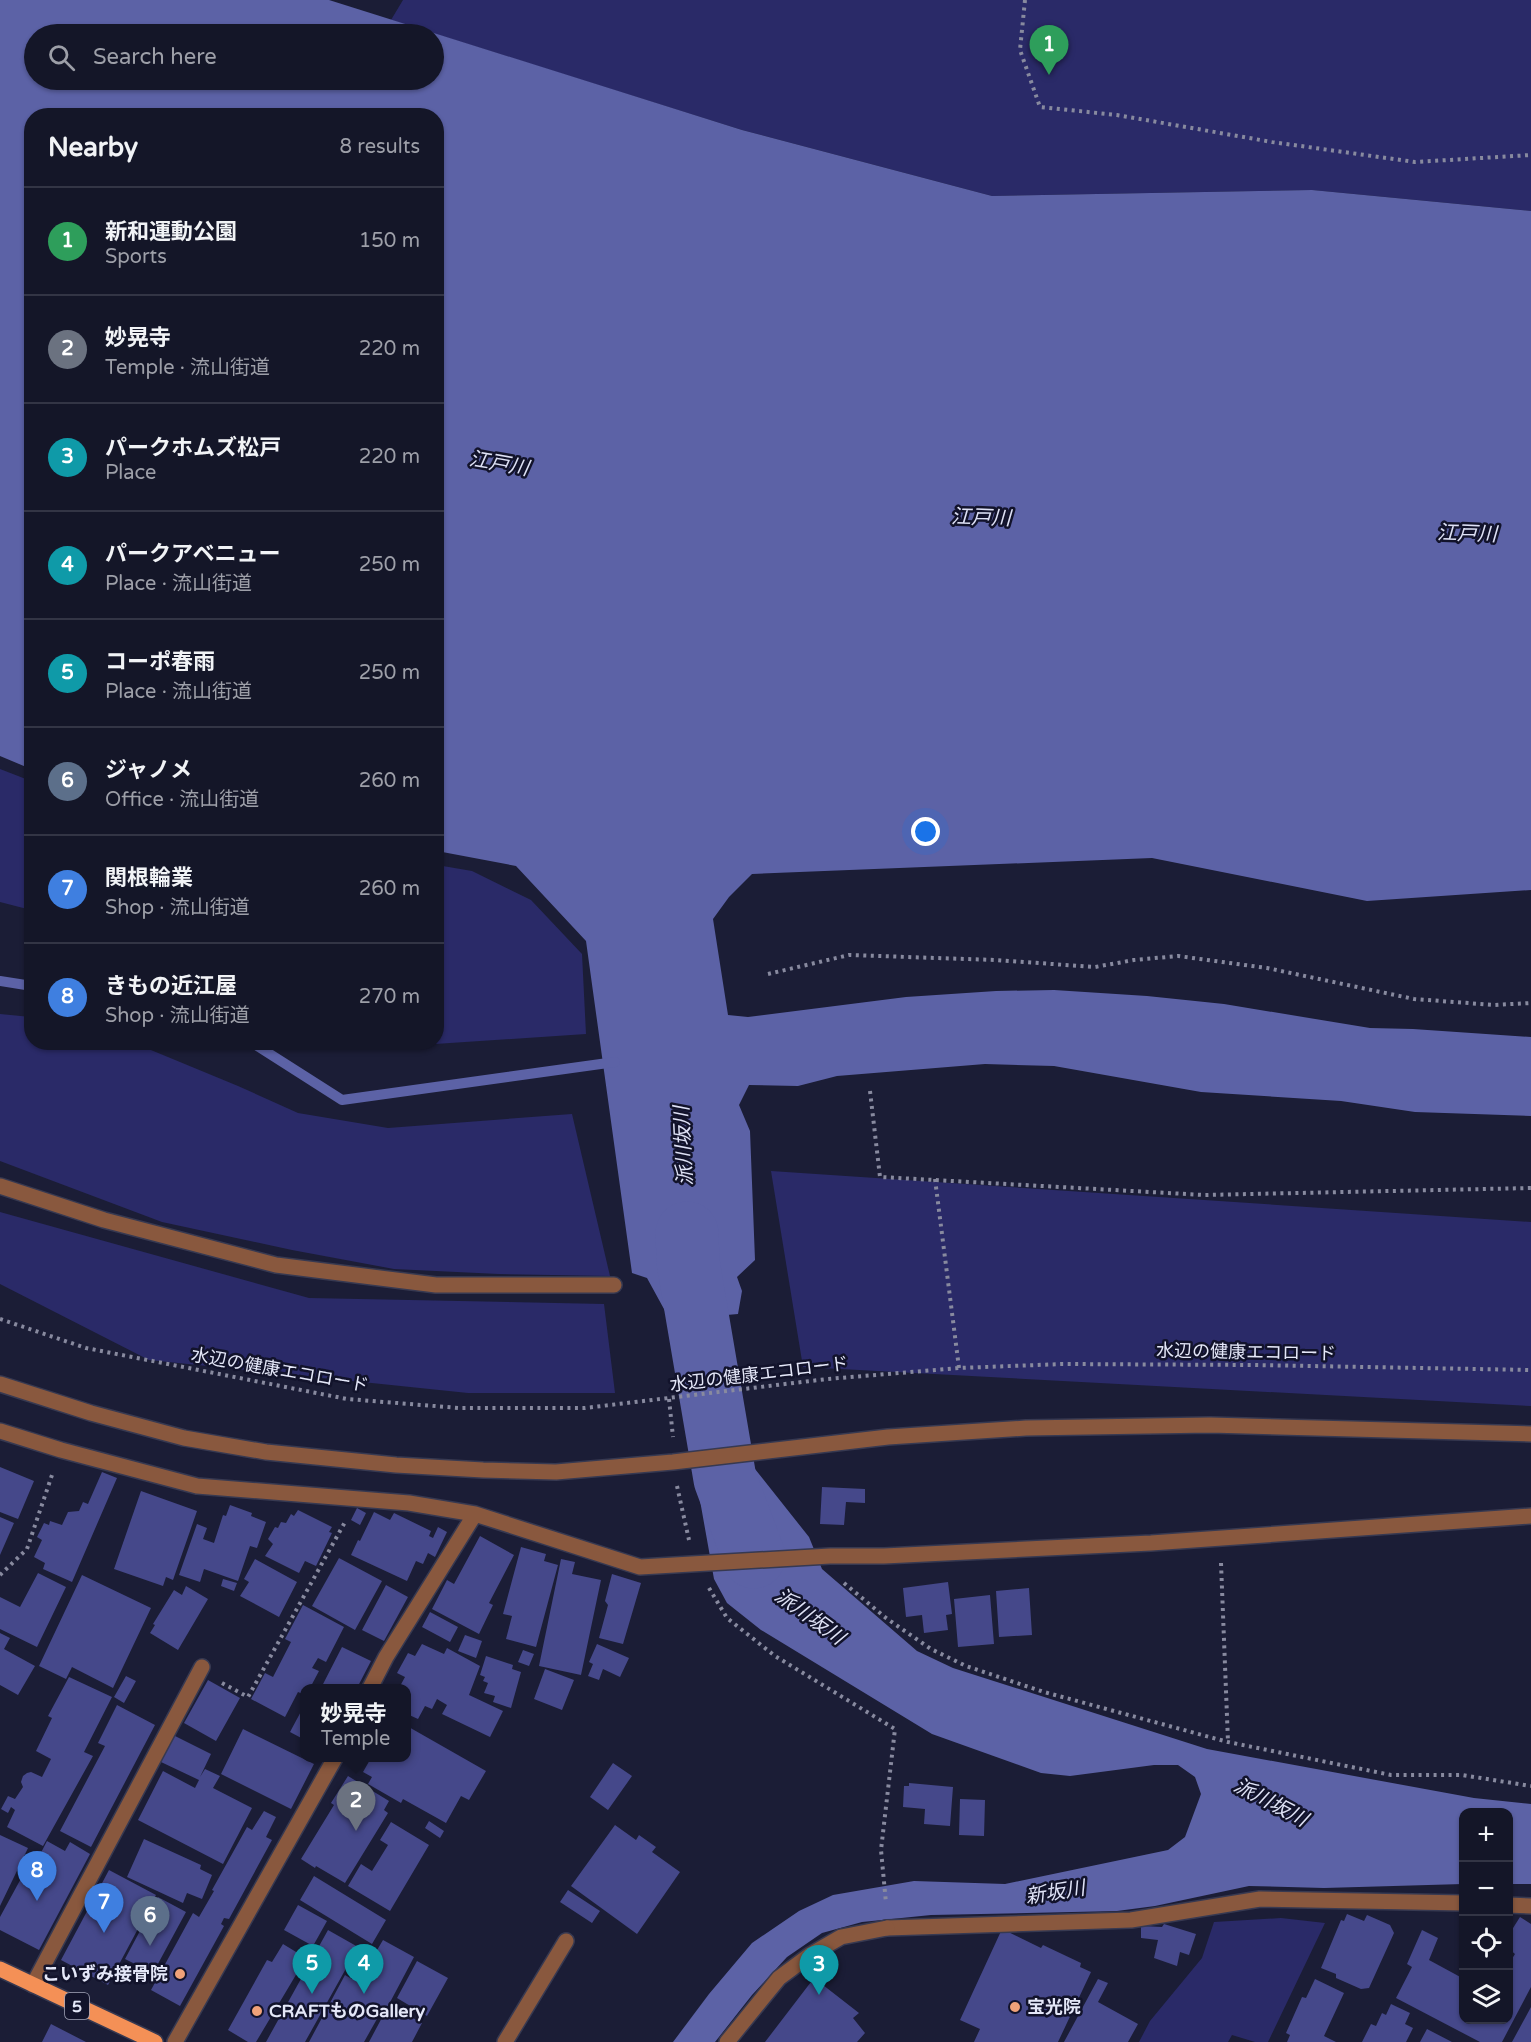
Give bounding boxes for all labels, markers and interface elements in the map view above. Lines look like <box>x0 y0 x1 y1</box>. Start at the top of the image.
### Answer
search box <box>24 24 444 90</box>
pin: 1 <box>1030 26 1068 75</box>
icon: search <box>45 41 78 74</box>
text: Search here <box>93 44 217 70</box>
text: Nearby <box>48 132 138 163</box>
text: 8 results <box>340 135 420 159</box>
text: 新和運動公園 <box>105 219 237 245</box>
text: 1 <box>61 229 74 253</box>
text: 150 m <box>359 229 420 253</box>
text: Sports <box>105 245 167 269</box>
text: 妙晃寺 <box>105 325 171 351</box>
text: 2 <box>61 337 74 361</box>
text: 220 m <box>359 337 420 361</box>
text: Temple · 流山街道 <box>105 356 270 380</box>
text: パークホムズ松戸 <box>105 435 281 461</box>
text: 3 <box>61 445 74 469</box>
text: 220 m <box>359 445 420 469</box>
water label: 江戸川 <box>467 447 532 481</box>
text: Place <box>105 461 156 485</box>
water label: 江戸川 <box>951 505 1013 531</box>
water label: 江戸川 <box>1437 521 1499 547</box>
text: パークアベニュー <box>105 541 281 567</box>
text: 4 <box>61 553 74 577</box>
text: 250 m <box>359 553 420 577</box>
text: Place · 流山街道 <box>105 572 252 596</box>
text: コーポ春雨 <box>105 649 215 675</box>
text: 5 <box>61 661 74 685</box>
text: 250 m <box>359 661 420 685</box>
text: Place · 流山街道 <box>105 680 252 704</box>
text: ジャノメ <box>105 757 192 783</box>
text: 6 <box>61 769 74 793</box>
text: 260 m <box>359 769 420 793</box>
text: Office · 流山街道 <box>105 788 259 812</box>
your location <box>911 817 940 846</box>
text: 関根輪業 <box>105 865 193 891</box>
text: 7 <box>61 877 74 901</box>
text: 260 m <box>359 877 420 901</box>
text: Shop · 流山街道 <box>105 896 250 920</box>
text: きもの近江屋 <box>105 973 237 999</box>
text: 8 <box>61 985 74 1009</box>
text: 270 m <box>359 985 420 1009</box>
text: Shop · 流山街道 <box>105 1004 250 1028</box>
water label: 派川坂川 <box>670 1103 698 1187</box>
street label: 水辺の健康エコロード <box>1156 1339 1336 1365</box>
street label: 水辺の健康エコロード <box>189 1344 371 1396</box>
street label: 水辺の健康エコロード <box>668 1352 850 1396</box>
water label: 派川坂川 <box>770 1584 850 1651</box>
popup <box>300 1684 411 1762</box>
text: 妙晃寺 <box>321 1701 387 1727</box>
text: Temple <box>321 1727 390 1751</box>
water label: 派川坂川 <box>1230 1774 1313 1833</box>
pin: 2 <box>336 1782 376 1831</box>
map controls <box>1459 1808 1513 2024</box>
button: + <box>1459 1808 1513 1862</box>
pin: 8 <box>18 1852 57 1901</box>
button: − <box>1459 1862 1513 1916</box>
water label: 新坂川 <box>1024 1876 1089 1910</box>
pin: 7 <box>84 1884 124 1933</box>
pin: 6 <box>130 1896 170 1946</box>
button: locate <box>1459 1916 1513 1970</box>
pin: 5 <box>292 1944 332 1994</box>
pin: 4 <box>344 1944 384 1994</box>
pin: 3 <box>800 1946 838 1995</box>
place label: こいずみ接骨院 <box>42 1963 168 1985</box>
marker: こいずみ接骨院 <box>173 1967 187 1981</box>
button: layers <box>1459 1970 1513 2024</box>
road number: 5 <box>65 1993 89 2019</box>
place label: 宝光院 <box>1027 1996 1081 2018</box>
place label: CRAFTものGallery <box>269 2000 425 2022</box>
marker: 宝光院 <box>1008 2000 1022 2014</box>
marker: CRAFTものGallery <box>250 2004 264 2018</box>

